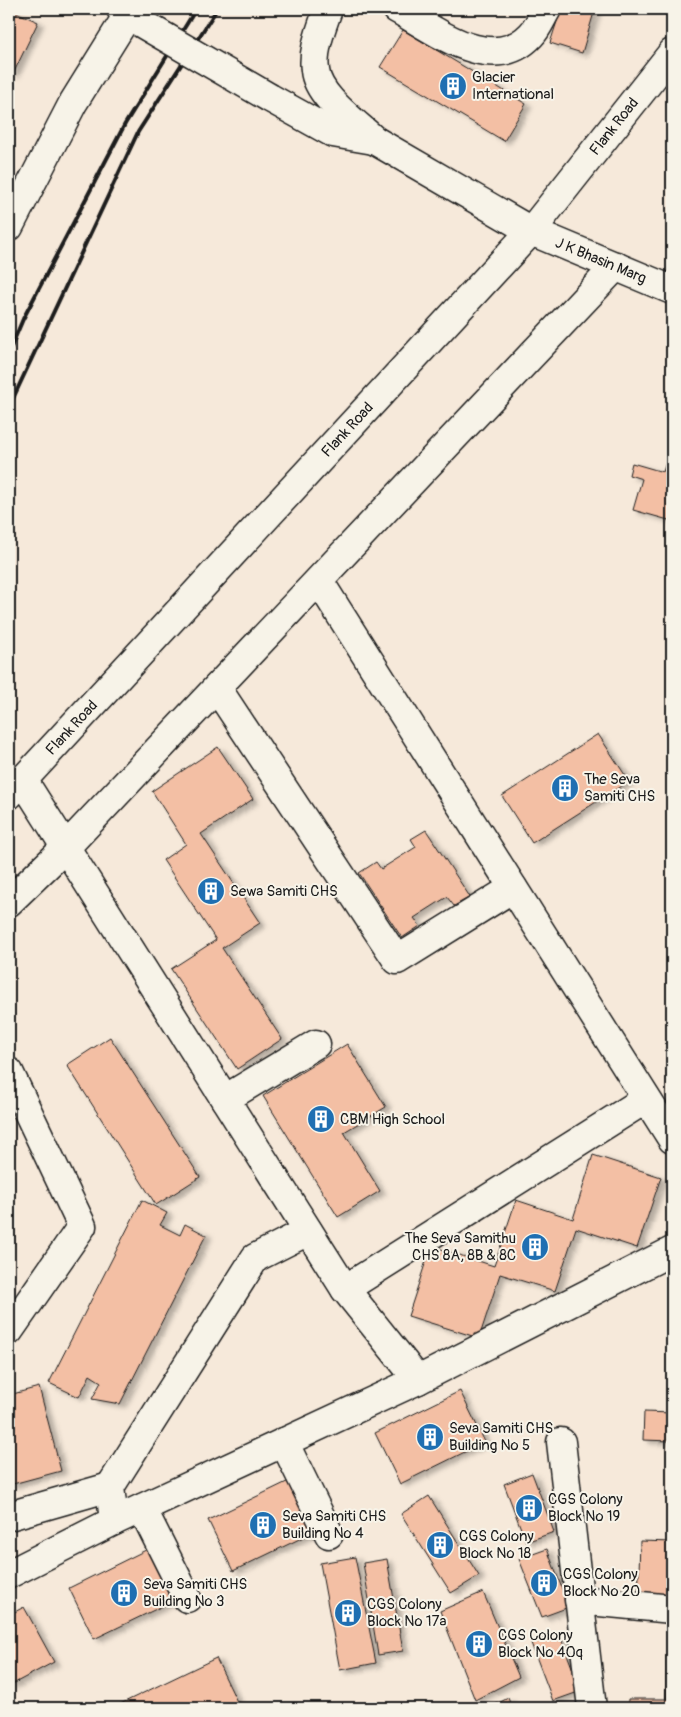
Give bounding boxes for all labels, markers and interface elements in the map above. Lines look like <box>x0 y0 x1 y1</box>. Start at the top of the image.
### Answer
place label: Glacier International <box>472 68 554 104</box>
building icon: Glacier International <box>438 71 468 101</box>
street label: Flank Road <box>585 94 643 159</box>
street label: J K Bhasin Marg <box>553 233 649 288</box>
street label: Flank Road <box>317 398 377 461</box>
street label: Flank Road <box>41 696 102 759</box>
place label: The Seva Samiti CHS <box>584 770 655 806</box>
building icon: The Seva Samiti CHS <box>550 773 580 803</box>
building icon: Sewa Samiti CHS <box>196 876 226 906</box>
place label: Sewa Samiti CHS <box>230 882 338 901</box>
building icon: CBM High School <box>306 1104 336 1134</box>
place label: CBM High School <box>340 1110 445 1129</box>
place label: The Seva Samithu CHS 8A, 8B & 8C <box>405 1229 516 1265</box>
building icon: The Seva Samithu CHS 8A, 8B & 8C <box>520 1232 550 1262</box>
place label: Seva Samiti CHS Building No 5 <box>449 1419 553 1455</box>
building icon: Seva Samiti CHS Building No 5 <box>415 1422 445 1452</box>
place label: CGS Colony Block No 19 <box>548 1490 623 1526</box>
building icon: CGS Colony Block No 19 <box>514 1493 544 1523</box>
place label: Seva Samiti CHS Building No 4 <box>282 1507 386 1543</box>
building icon: Seva Samiti CHS Building No 4 <box>248 1510 278 1540</box>
place label: CGS Colony Block No 18 <box>459 1527 534 1563</box>
building icon: CGS Colony Block No 18 <box>425 1530 455 1560</box>
place label: CGS Colony Block No 20 <box>563 1565 640 1601</box>
building icon: CGS Colony Block No 20 <box>529 1568 559 1598</box>
place label: Seva Samiti CHS Building No 3 <box>143 1575 247 1611</box>
building icon: Seva Samiti CHS Building No 3 <box>109 1578 139 1608</box>
place label: CGS Colony Block No 17a <box>367 1595 446 1631</box>
building icon: CGS Colony Block No 17a <box>333 1598 363 1628</box>
place label: CGS Colony Block No 40q <box>498 1626 583 1662</box>
building icon: CGS Colony Block No 40q <box>464 1629 494 1659</box>

